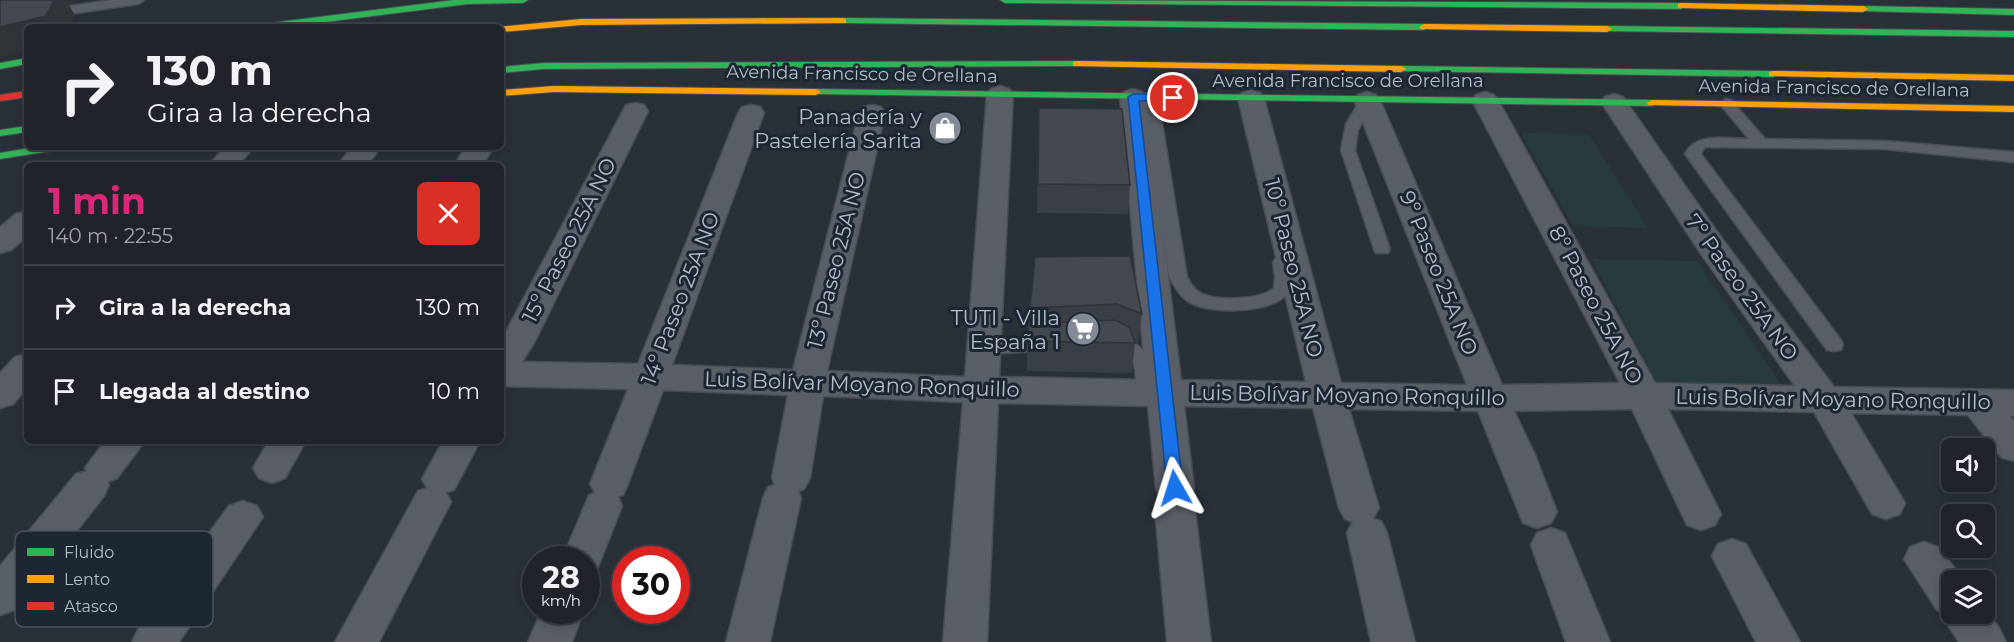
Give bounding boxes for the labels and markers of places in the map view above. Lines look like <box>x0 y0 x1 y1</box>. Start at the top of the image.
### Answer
pin <box>1147 72 1198 123</box>
place label: Panadería y Pastelería Sarita <box>754 104 923 153</box>
shop icon: Panadería y Pastelería Sarita <box>927 110 963 146</box>
place label: TUTI - Villa España 1 <box>951 305 1060 354</box>
supermarket icon: TUTI - Villa España 1 <box>1065 311 1101 347</box>

